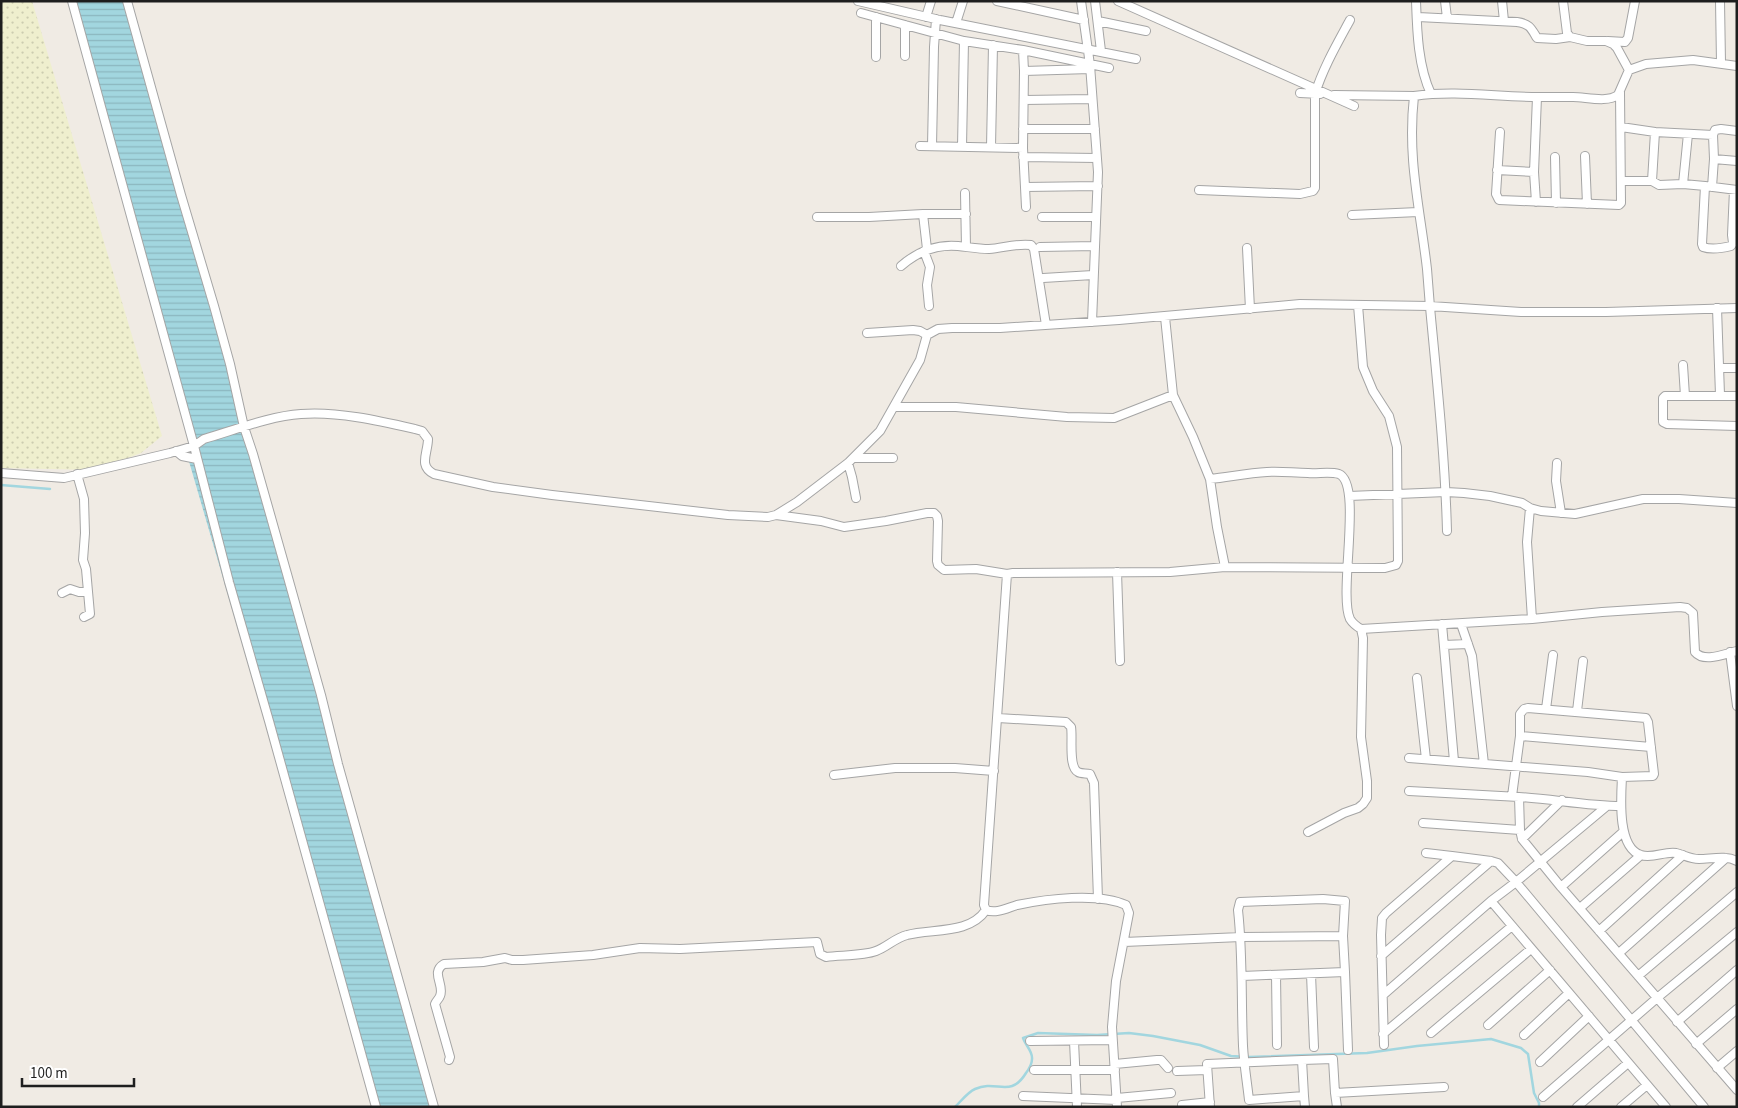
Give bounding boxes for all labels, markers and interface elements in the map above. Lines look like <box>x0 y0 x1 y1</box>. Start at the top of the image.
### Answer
scale bar <box>22 1056 135 1088</box>
text: 100 m <box>30 1063 68 1084</box>

